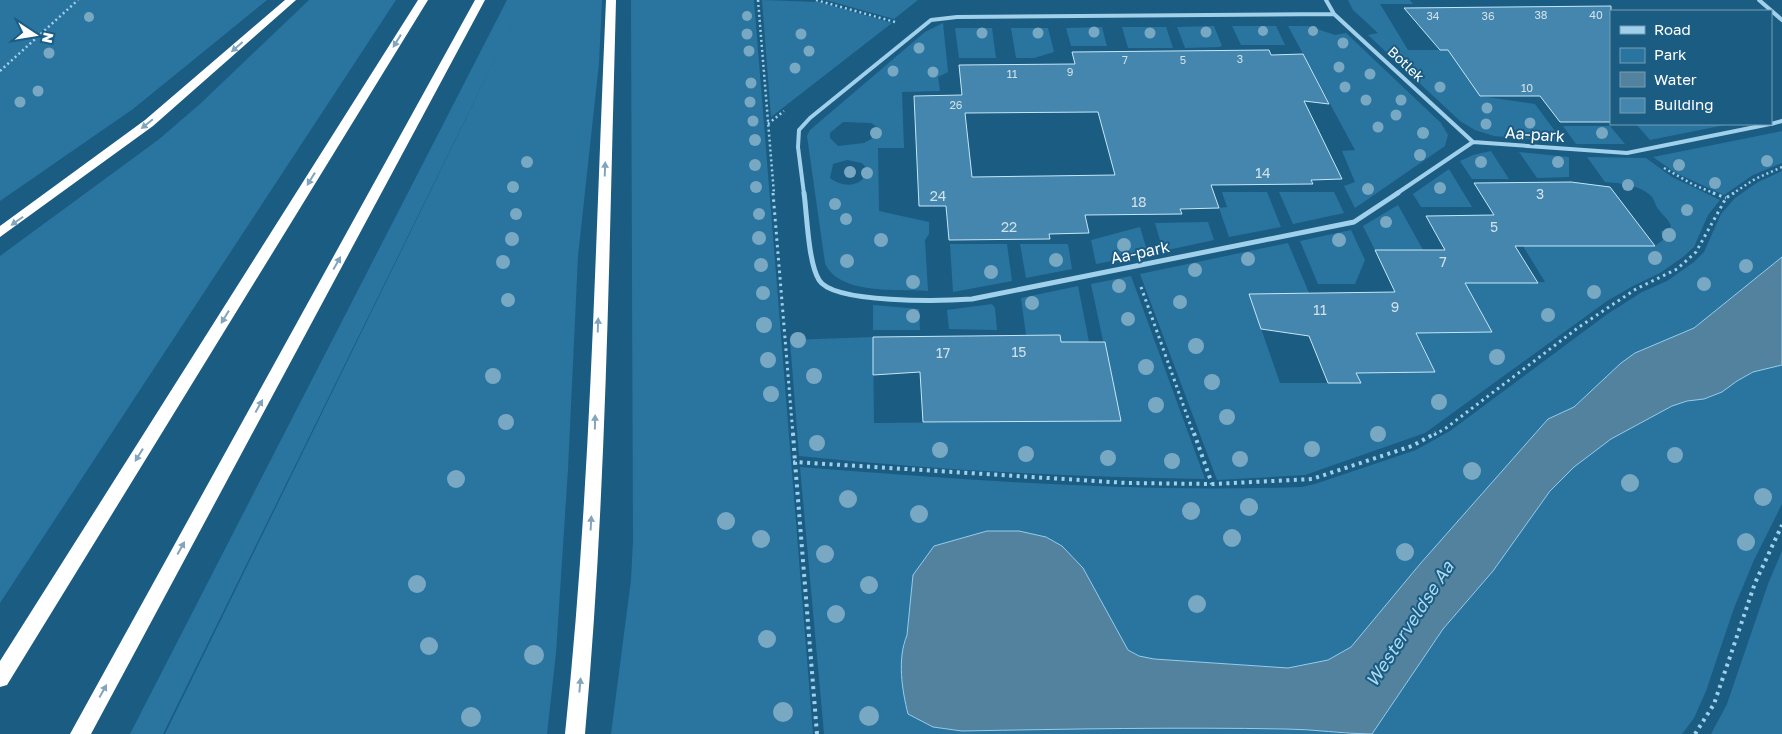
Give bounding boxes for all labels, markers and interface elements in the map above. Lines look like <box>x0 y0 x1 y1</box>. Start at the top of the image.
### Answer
house number: 38 <box>1534 8 1548 21</box>
house number: 40 <box>1589 8 1603 21</box>
house number: 34 <box>1426 9 1440 22</box>
house number: 36 <box>1481 9 1495 22</box>
north arrow <box>10 10 60 60</box>
legend <box>1610 10 1772 125</box>
text: Road <box>1654 20 1691 38</box>
text: N <box>39 31 58 45</box>
one-way arrow <box>392 35 402 48</box>
one-way arrow <box>232 41 244 53</box>
street label: Botlek <box>1385 42 1428 85</box>
text: Park <box>1654 45 1687 63</box>
house number: 3 <box>1237 52 1243 65</box>
house number: 7 <box>1122 53 1128 66</box>
house number: 5 <box>1180 53 1186 66</box>
house number: 9 <box>1067 65 1073 78</box>
house number: 11 <box>1007 67 1017 80</box>
text: Water <box>1654 70 1697 88</box>
house number: 10 <box>1521 81 1533 94</box>
text: Building <box>1654 95 1714 113</box>
house number: 26 <box>949 98 963 111</box>
one-way arrow <box>141 119 154 130</box>
street label: Aa-park <box>1504 122 1566 146</box>
one-way arrow <box>601 161 609 177</box>
house number: 14 <box>1255 164 1271 181</box>
one-way arrow <box>306 173 316 186</box>
house number: 3 <box>1536 185 1544 202</box>
house number: 24 <box>930 187 946 204</box>
house number: 18 <box>1131 193 1147 210</box>
one-way arrow <box>10 216 24 226</box>
house number: 22 <box>1001 218 1017 235</box>
house number: 5 <box>1490 218 1498 235</box>
street label: Aa-park <box>1109 236 1171 268</box>
house number: 7 <box>1439 253 1447 270</box>
one-way arrow <box>332 256 341 270</box>
house number: 9 <box>1391 298 1399 315</box>
house number: 11 <box>1313 301 1327 318</box>
one-way arrow <box>220 311 230 324</box>
one-way arrow <box>595 317 603 333</box>
house number: 15 <box>1012 343 1026 360</box>
house number: 17 <box>936 344 950 361</box>
one-way arrow <box>255 398 263 413</box>
one-way arrow <box>592 414 600 430</box>
one-way arrow <box>134 449 144 462</box>
one-way arrow <box>588 515 596 531</box>
one-way arrow <box>177 541 185 556</box>
water label: Westerveldse Aa <box>1360 556 1458 690</box>
one-way arrow <box>576 677 584 693</box>
one-way arrow <box>99 684 108 698</box>

